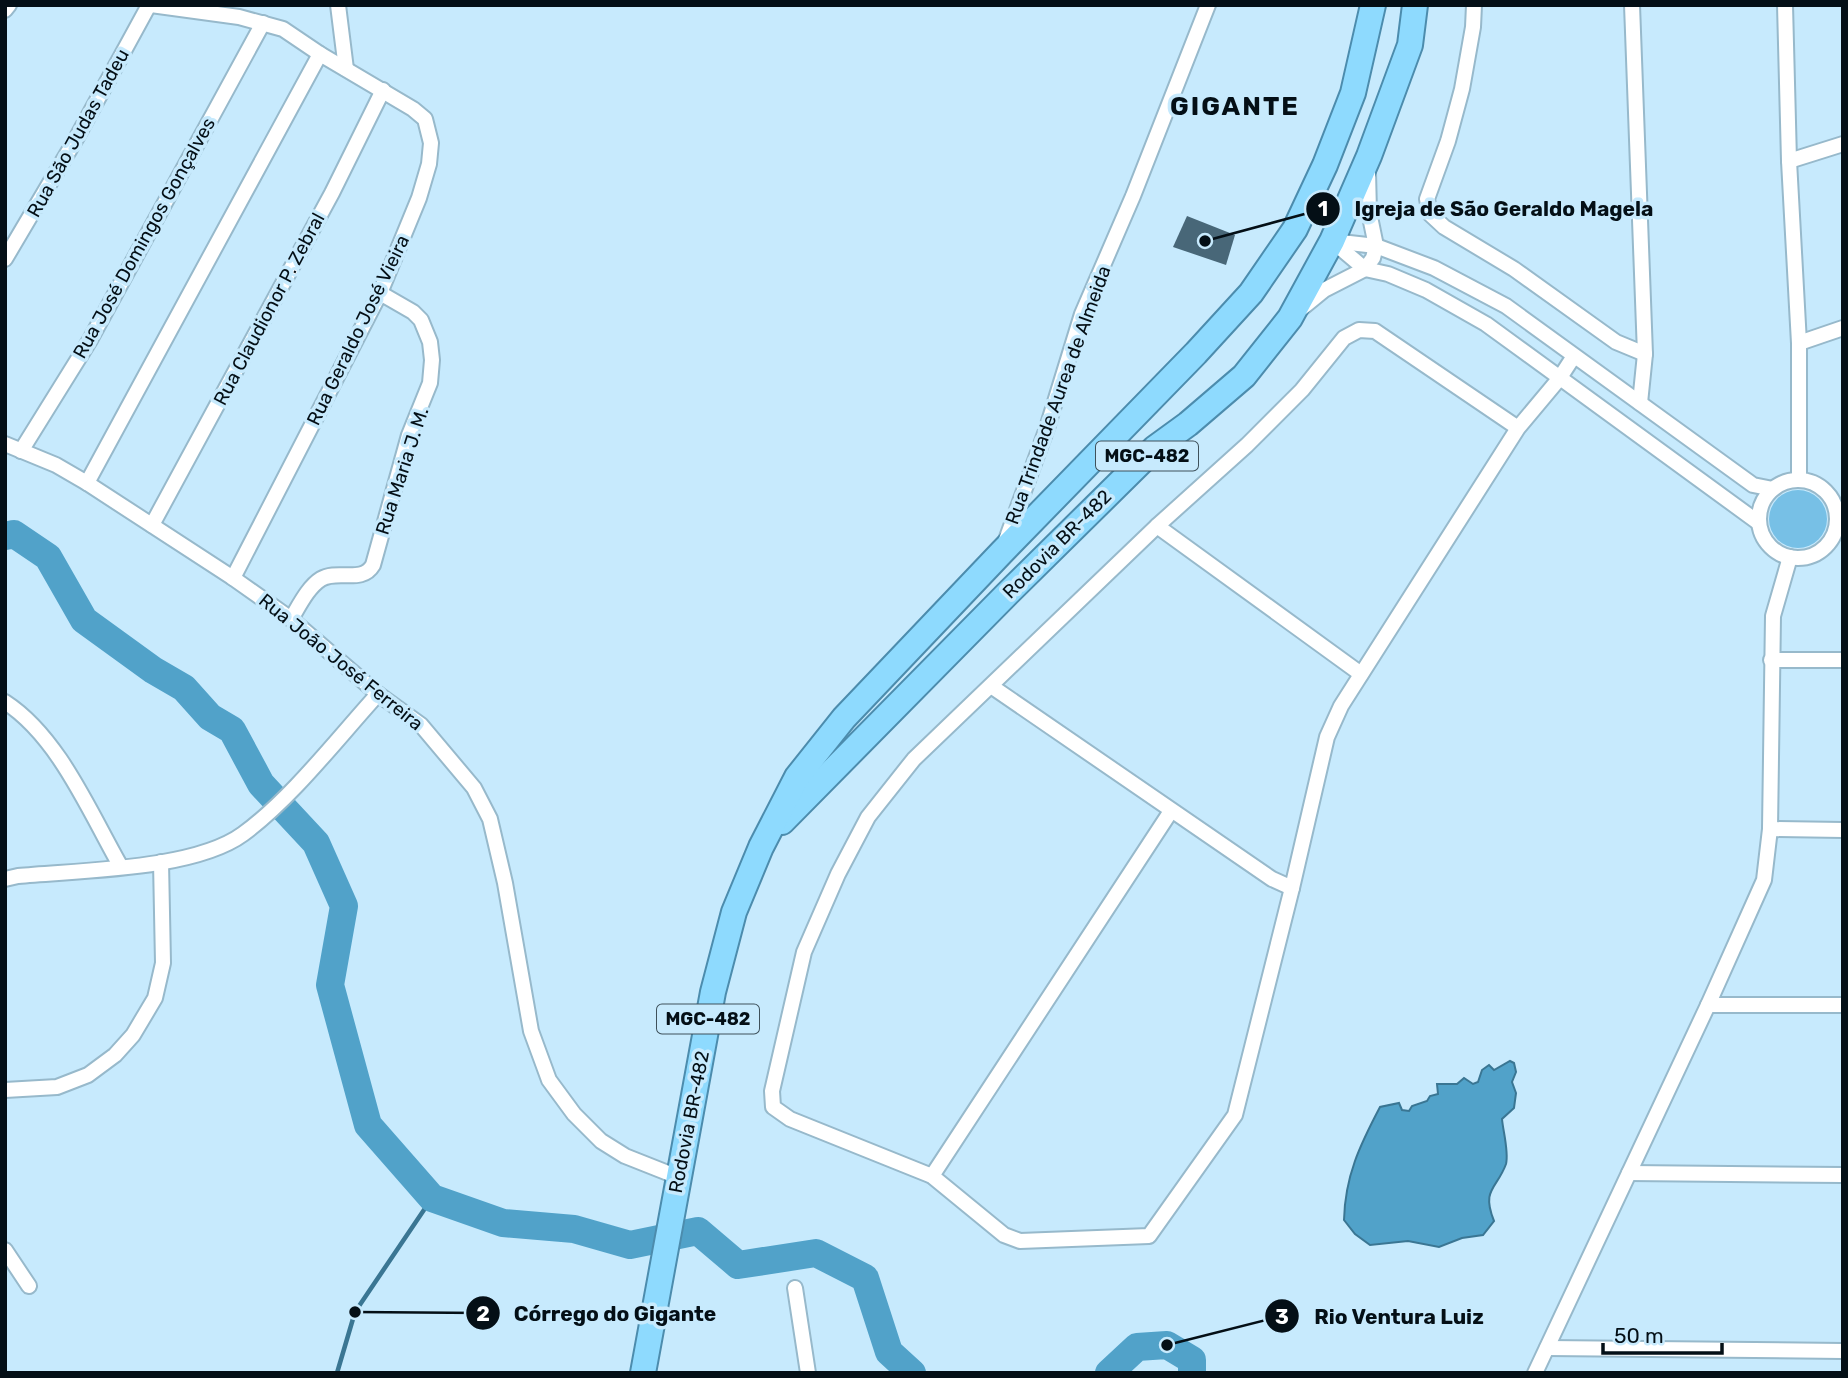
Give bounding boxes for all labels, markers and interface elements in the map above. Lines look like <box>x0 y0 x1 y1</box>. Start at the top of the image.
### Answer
street label: Rua São Judas Tadeu <box>22 45 134 221</box>
district label: GIGANTE <box>1170 91 1300 122</box>
street label: Rua José Domingos Gonçalves <box>68 113 220 363</box>
callout: Igreja de São Geraldo Magela <box>1306 188 1668 230</box>
text: 1 <box>1318 196 1328 221</box>
text: Igreja de São Geraldo Magela <box>1355 196 1653 221</box>
street label: Rua Claudionor P. Zebral <box>209 209 329 409</box>
street label: Rua Geraldo José Vieira <box>302 231 414 429</box>
street label: Rua Trindade Aurea de Almeida <box>1000 263 1116 527</box>
street label: Rua Maria J. M. <box>371 404 433 538</box>
road number: MGC-482 <box>1096 442 1198 470</box>
street label: Rodovia BR-482 <box>998 485 1116 603</box>
street label: Rua João José Ferreira <box>254 589 428 735</box>
road number: MGC-482 <box>657 1004 759 1034</box>
street label: Rodovia BR-482 <box>664 1049 714 1195</box>
callout: Córrego do Gigante <box>465 1292 731 1334</box>
callout: Rio Ventura Luiz <box>1265 1295 1498 1337</box>
text: 2 <box>476 1301 490 1326</box>
text: Córrego do Gigante <box>514 1301 716 1326</box>
text: 3 <box>1275 1304 1289 1329</box>
text: Rio Ventura Luiz <box>1314 1304 1484 1329</box>
scale bar <box>1603 1312 1722 1356</box>
text: 50 m <box>1614 1323 1664 1348</box>

